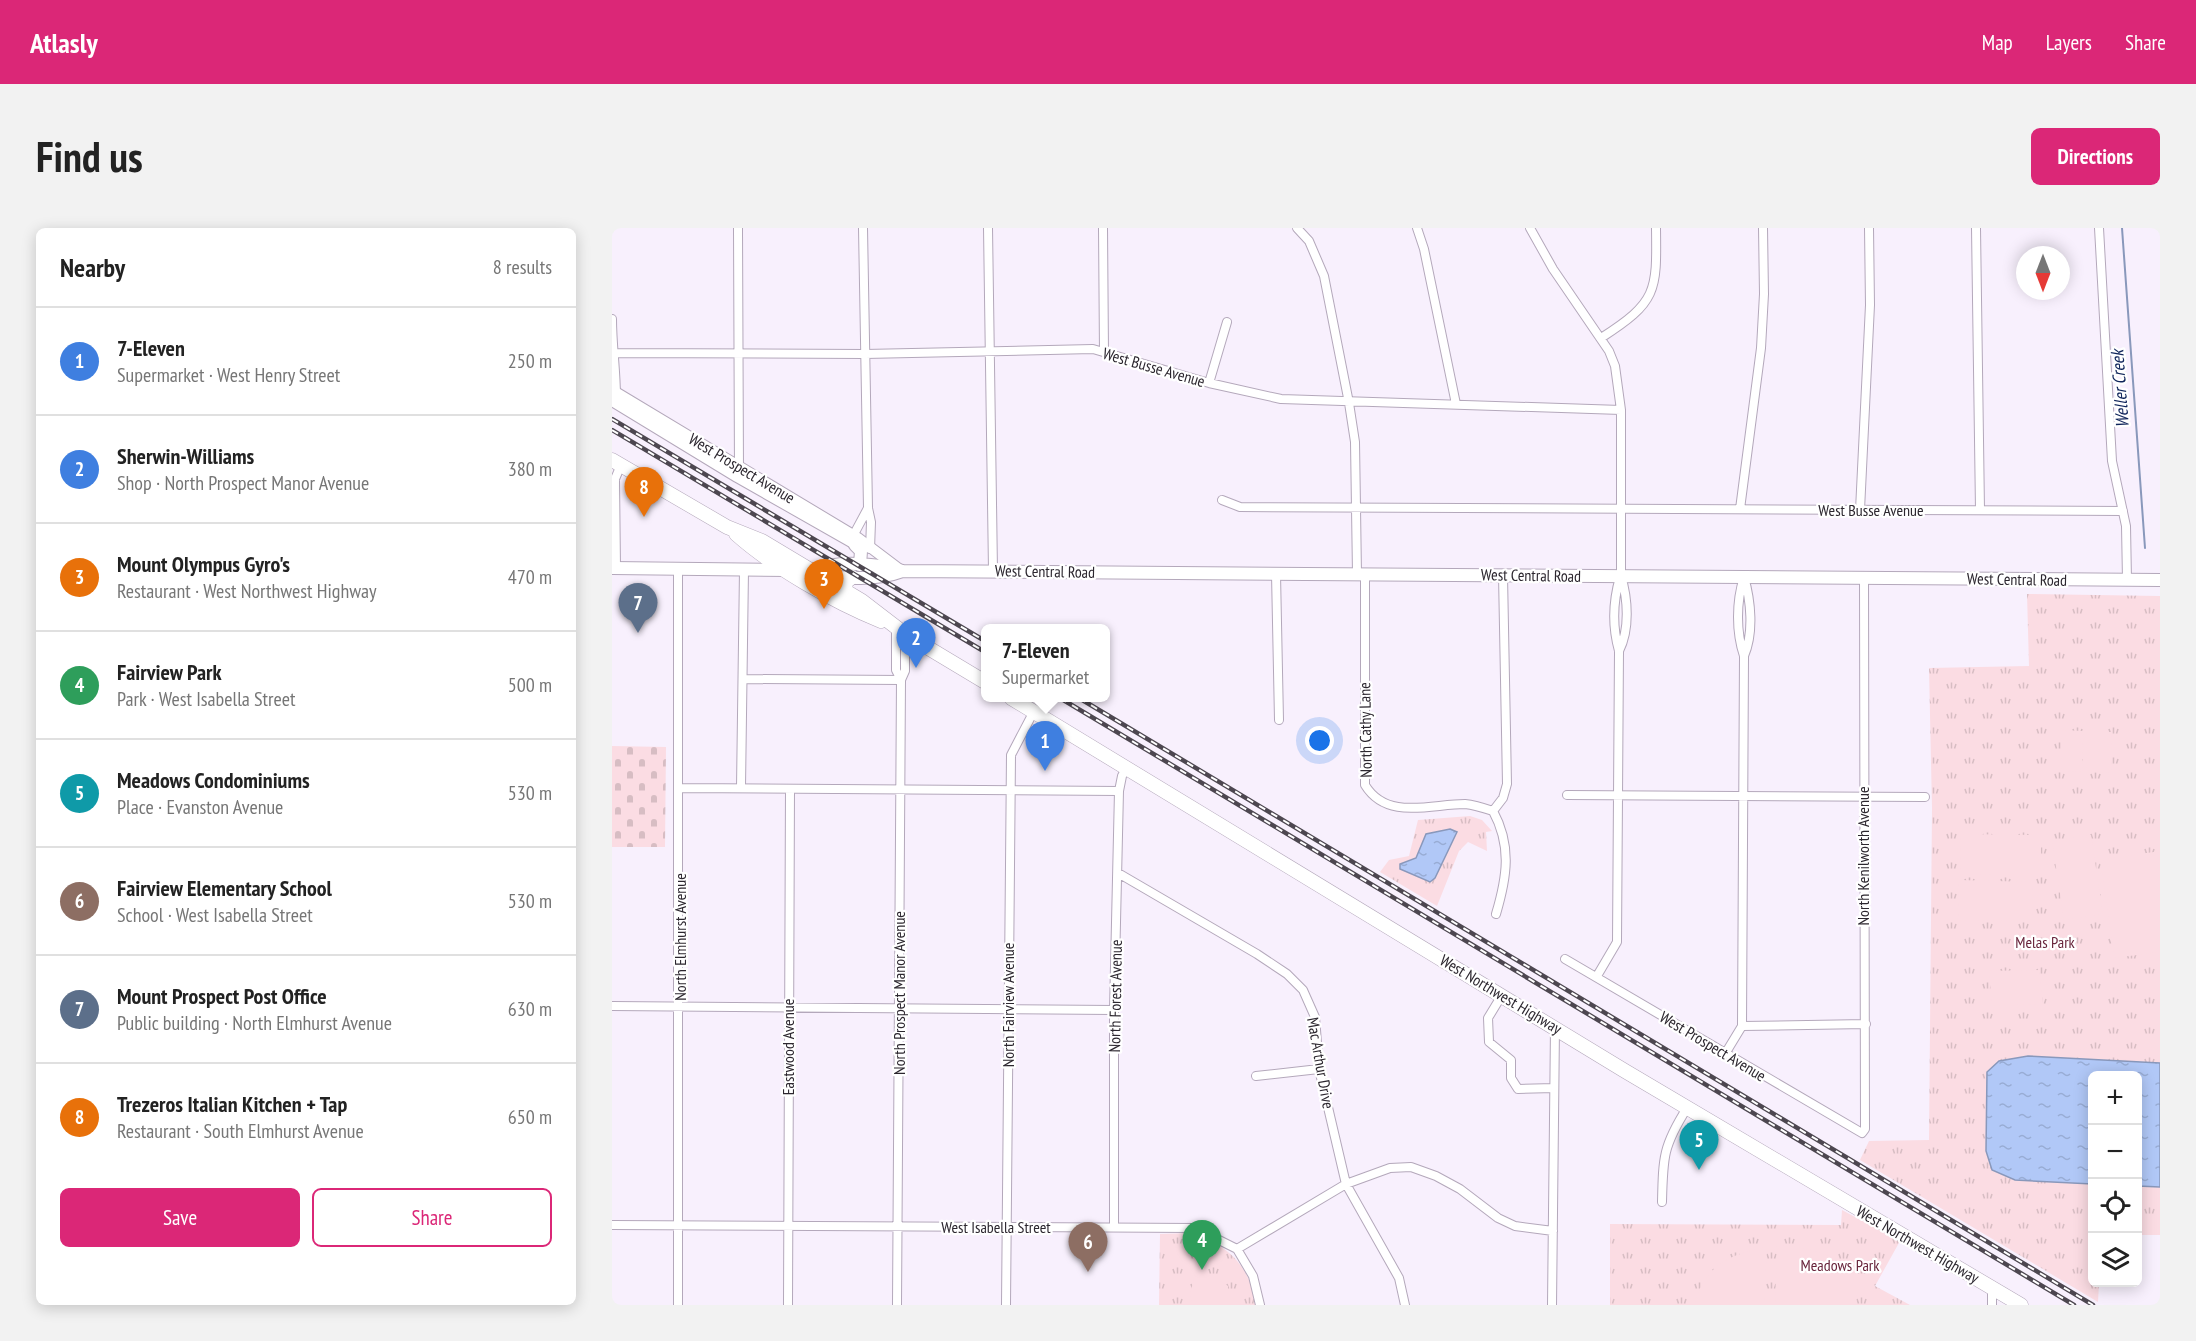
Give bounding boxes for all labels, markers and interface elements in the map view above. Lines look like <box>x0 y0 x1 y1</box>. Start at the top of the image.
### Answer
text: Atlasly <box>30 24 98 61</box>
text: Map <box>1982 29 2013 56</box>
text: Layers <box>2046 29 2092 56</box>
text: Share <box>2125 29 2166 56</box>
button: Directions <box>2031 128 2160 185</box>
text: Find us <box>36 129 143 184</box>
north arrow <box>2016 246 2070 300</box>
text: Nearby <box>60 251 125 284</box>
text: 8 results <box>493 254 552 280</box>
text: 7-Eleven <box>117 334 185 362</box>
street label: West Busse Avenue <box>1101 343 1207 391</box>
water label: Weller Creek <box>2105 347 2134 429</box>
text: 1 <box>75 348 84 374</box>
text: 250 m <box>508 348 552 374</box>
text: Supermarket · West Henry Street <box>117 362 340 388</box>
street label: West Prospect Avenue <box>685 428 799 508</box>
text: Sherwin-Williams <box>117 442 254 470</box>
text: 2 <box>75 456 84 482</box>
text: 380 m <box>508 456 552 482</box>
pin: 8 <box>624 468 663 517</box>
text: Shop · North Prospect Manor Avenue <box>117 470 369 496</box>
street label: West Busse Avenue <box>1818 500 1924 520</box>
text: Mount Olympus Gyro's <box>117 550 290 578</box>
pin: 3 <box>804 560 844 609</box>
street label: West Central Road <box>995 560 1095 582</box>
text: 3 <box>75 564 84 590</box>
text: 470 m <box>508 564 552 590</box>
street label: West Central Road <box>1481 564 1581 586</box>
street label: West Central Road <box>1967 568 2067 590</box>
text: Restaurant · West Northwest Highway <box>117 578 377 604</box>
pin: 7 <box>618 584 658 633</box>
pin: 2 <box>896 618 936 668</box>
popup <box>981 624 1110 702</box>
text: 7-Eleven <box>1002 636 1070 664</box>
text: Fairview Park <box>117 658 222 686</box>
text: Supermarket <box>1002 664 1089 690</box>
text: 4 <box>75 672 84 698</box>
text: 500 m <box>508 672 552 698</box>
street label: North Cathy Lane <box>1354 682 1376 778</box>
text: Park · West Isabella Street <box>117 686 295 712</box>
pin: 1 <box>1026 722 1064 771</box>
your location <box>1305 726 1334 755</box>
text: Meadows Condominiums <box>117 766 310 794</box>
text: 5 <box>75 780 84 806</box>
text: 530 m <box>508 780 552 806</box>
street label: North Kenilworth Avenue <box>1853 786 1873 926</box>
text: Place · Evanston Avenue <box>117 794 283 820</box>
street label: North Elmhurst Avenue <box>670 873 690 1001</box>
text: Fairview Elementary School <box>117 874 332 902</box>
text: 6 <box>75 888 84 914</box>
text: 530 m <box>508 888 552 914</box>
text: School · West Isabella Street <box>117 902 313 928</box>
street label: North Prospect Manor Avenue <box>889 911 909 1075</box>
park label: Melas Park <box>2015 932 2076 952</box>
street label: North Forest Avenue <box>1104 939 1126 1053</box>
street label: North Fairview Avenue <box>998 943 1018 1067</box>
street label: West Northwest Highway <box>1436 950 1566 1038</box>
text: Mount Prospect Post Office <box>117 982 327 1010</box>
text: 7 <box>75 996 84 1022</box>
text: 630 m <box>508 996 552 1022</box>
street label: Eastwood Avenue <box>778 999 798 1095</box>
street label: West Prospect Avenue <box>1656 1006 1770 1086</box>
text: Public building · North Elmhurst Avenue <box>117 1010 392 1036</box>
street label: Mac Arthur Drive <box>1303 1016 1339 1110</box>
map controls <box>2088 1071 2142 1287</box>
button: + <box>2088 1071 2142 1125</box>
text: Trezeros Italian Kitchen + Tap <box>117 1090 347 1118</box>
text: 8 <box>75 1104 84 1130</box>
text: 650 m <box>508 1104 552 1130</box>
text: Restaurant · South Elmhurst Avenue <box>117 1118 364 1144</box>
pin: 5 <box>1680 1120 1718 1170</box>
button: − <box>2088 1125 2142 1179</box>
button: locate <box>2088 1179 2142 1233</box>
button: Save <box>60 1188 300 1247</box>
button: Share <box>312 1188 552 1247</box>
street label: West Northwest Highway <box>1853 1201 1983 1287</box>
street label: West Isabella Street <box>941 1217 1051 1237</box>
pin: 4 <box>1182 1220 1222 1270</box>
pin: 6 <box>1068 1222 1108 1272</box>
button: layers <box>2088 1233 2142 1287</box>
park label: Meadows Park <box>1801 1255 1880 1275</box>

